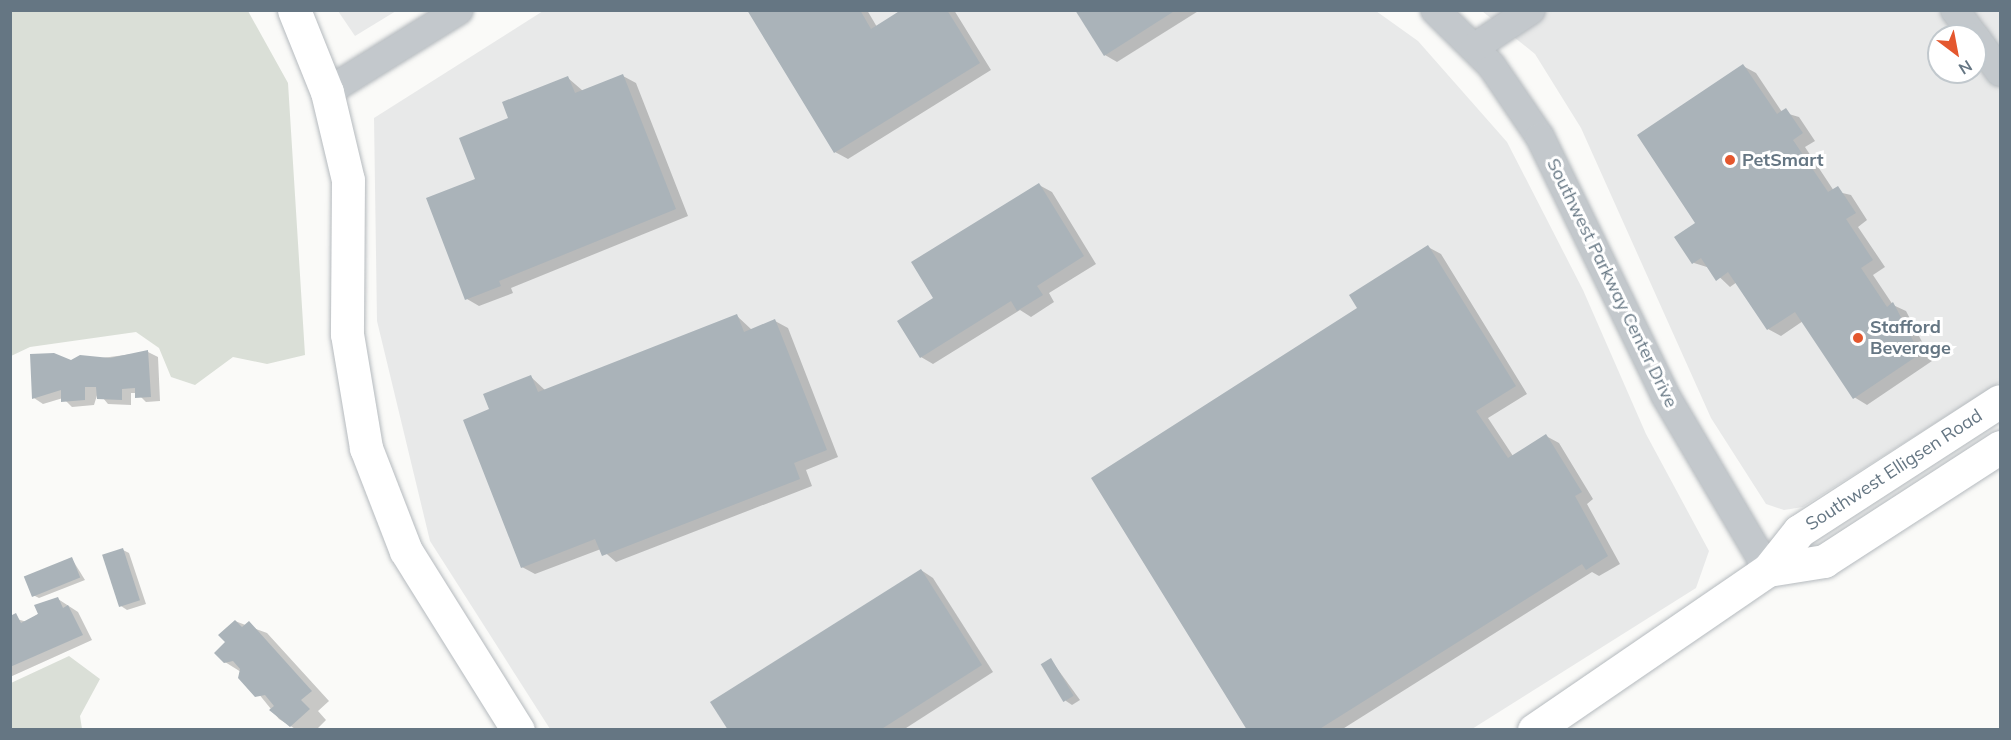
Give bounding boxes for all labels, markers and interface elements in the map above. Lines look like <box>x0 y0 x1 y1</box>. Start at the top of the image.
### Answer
north arrow <box>1927 24 1987 84</box>
text: N <box>1955 56 1976 79</box>
place label: PetSmart <box>1742 149 1824 171</box>
marker: PetSmart <box>1723 153 1737 167</box>
street label: Southwest Parkway Center Drive <box>1542 155 1682 411</box>
place label: Stafford Beverage <box>1870 317 1951 360</box>
marker: Stafford Beverage <box>1851 331 1865 345</box>
street label: Southwest Elligsen Road <box>1802 405 1986 535</box>

